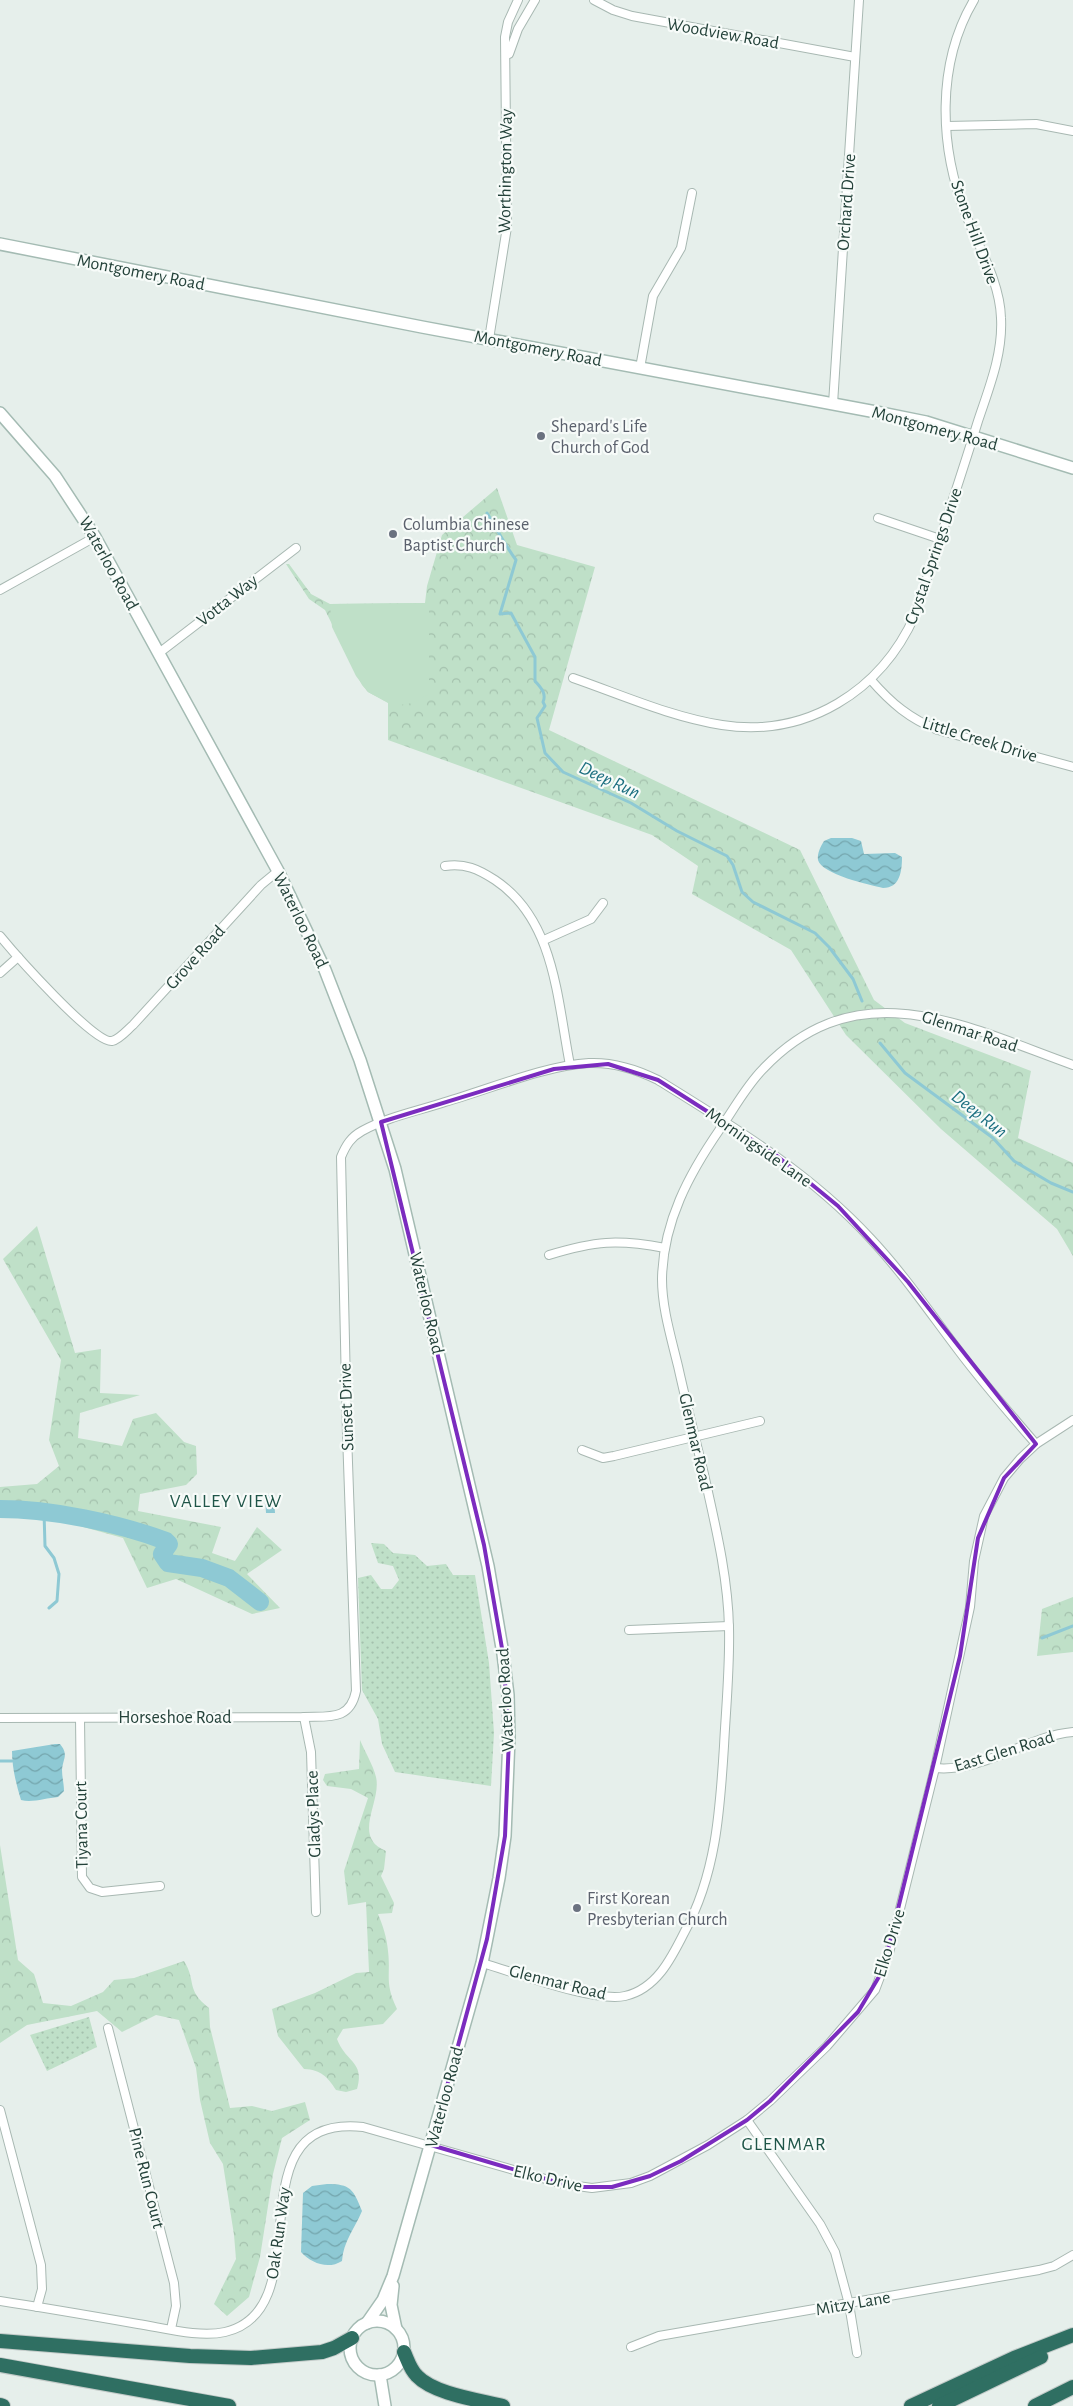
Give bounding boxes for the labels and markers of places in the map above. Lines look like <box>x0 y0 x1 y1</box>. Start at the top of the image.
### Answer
place label: Shepard's Life Church of God <box>551 418 649 457</box>
marker: Shepard's Life Church of God <box>535 430 547 442</box>
place label: Columbia Chinese Baptist Church <box>403 516 529 555</box>
marker: Columbia Chinese Baptist Church <box>387 528 399 540</box>
place label: First Korean Presbyterian Church <box>587 1890 728 1929</box>
marker: First Korean Presbyterian Church <box>571 1902 583 1914</box>

